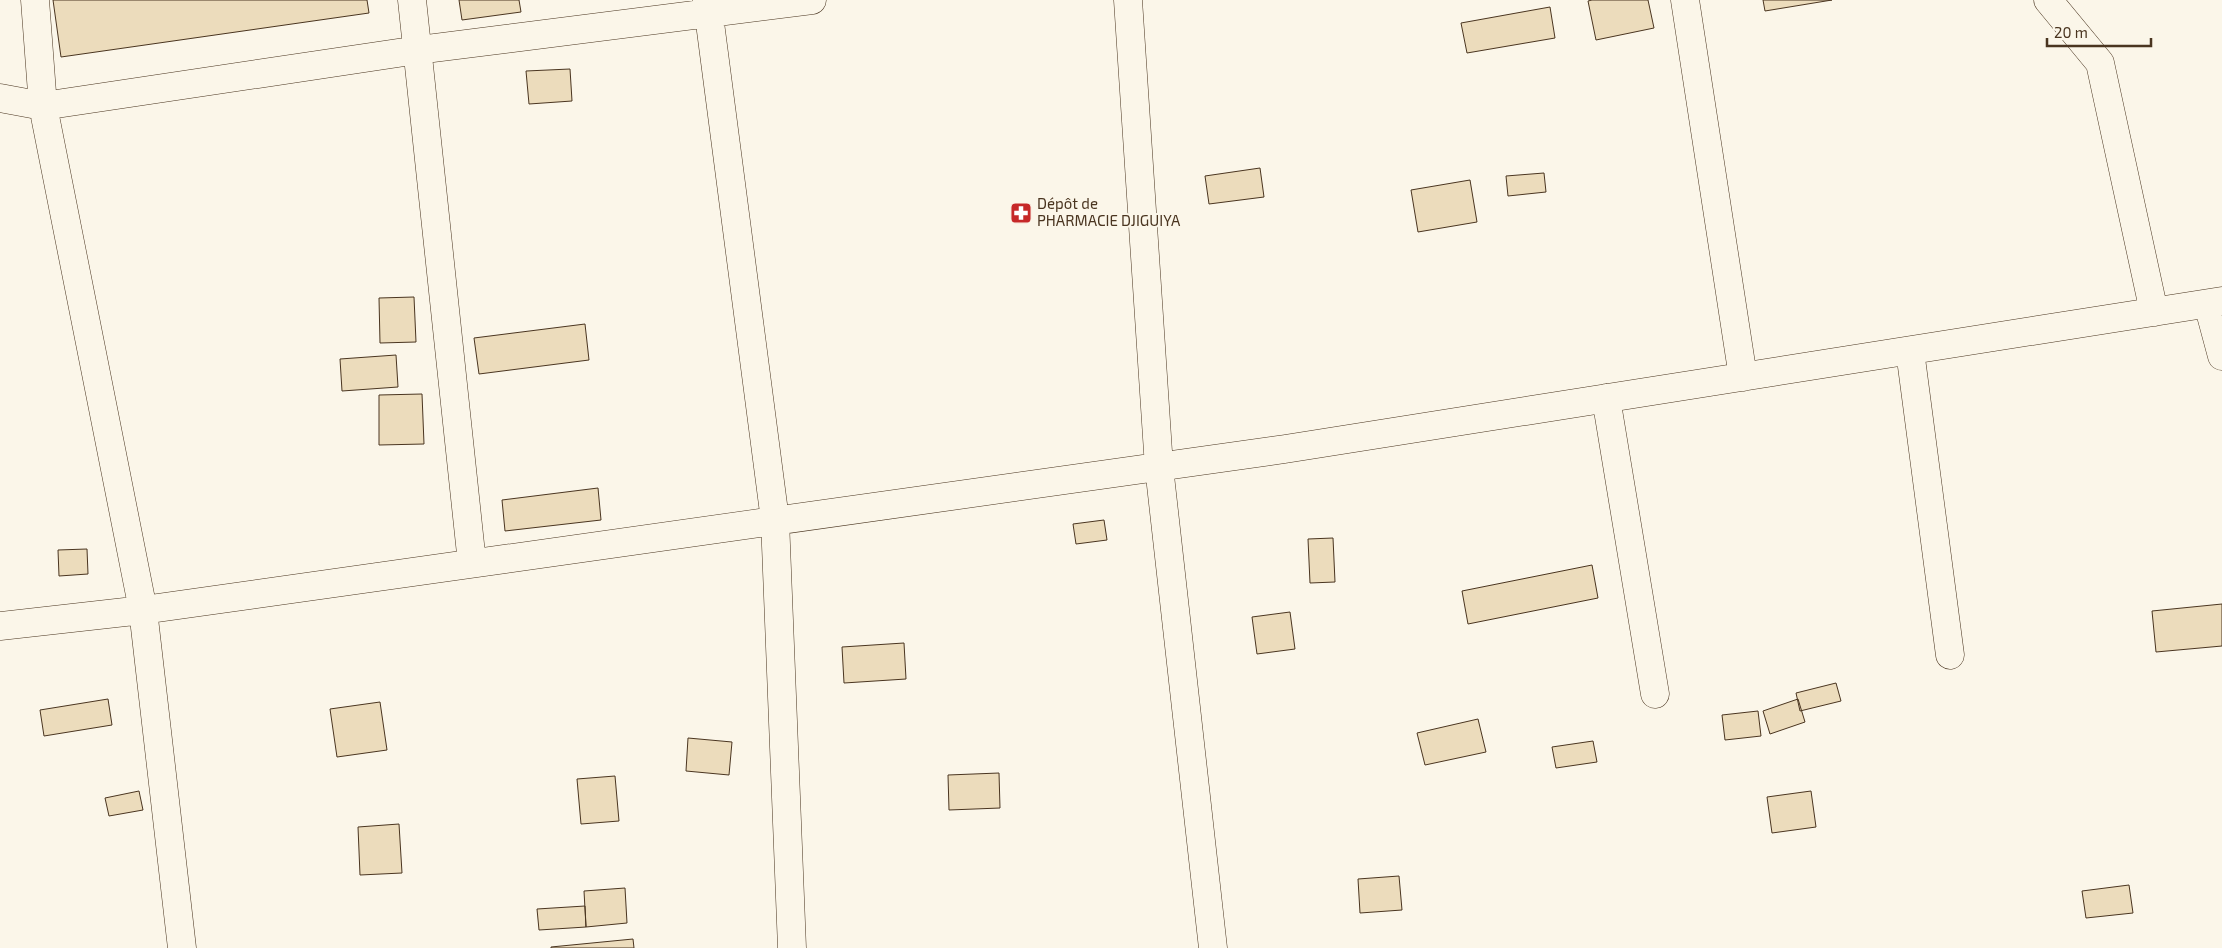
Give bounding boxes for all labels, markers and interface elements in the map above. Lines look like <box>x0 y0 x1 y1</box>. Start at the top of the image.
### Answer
scale bar <box>2047 15 2151 47</box>
text: 20 m <box>2054 23 2088 41</box>
place label: Dépôt de PHARMACIE DJIGUIYA <box>1037 194 1181 229</box>
pharmacy icon: Dépôt de PHARMACIE DJIGUIYA <box>1009 201 1033 225</box>

